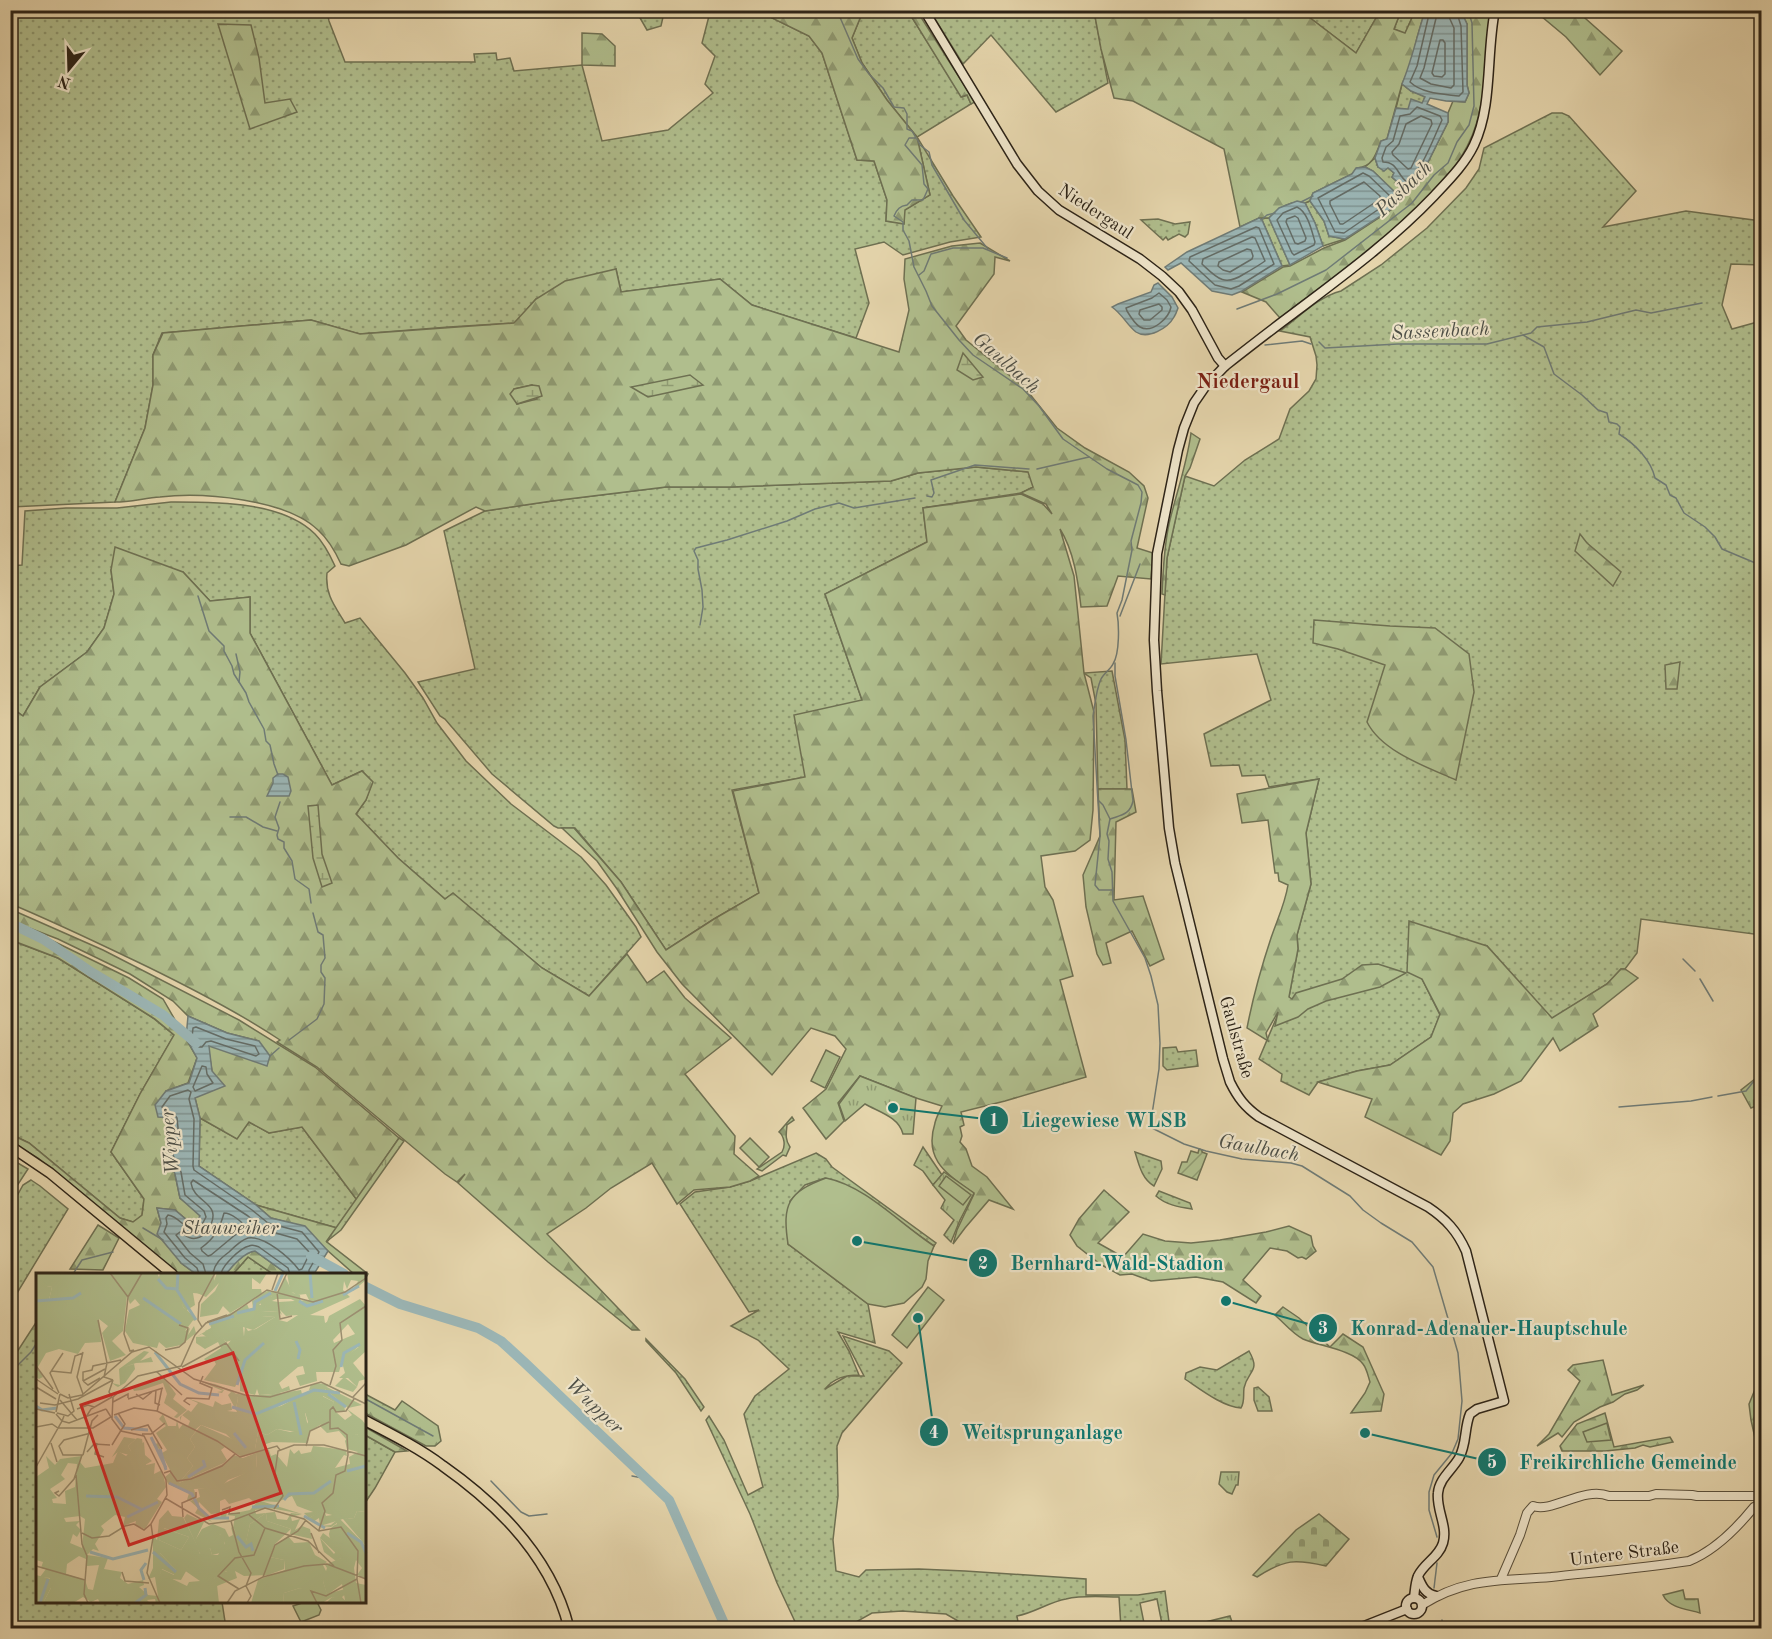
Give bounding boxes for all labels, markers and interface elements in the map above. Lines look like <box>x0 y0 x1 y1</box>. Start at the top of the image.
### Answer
north arrow <box>39 39 99 99</box>
text: N <box>56 71 73 91</box>
water label: Pasbach <box>1371 158 1437 222</box>
street label: Niedergaul <box>1055 181 1136 243</box>
water label: Sassenbach <box>1390 319 1490 345</box>
water label: Gaulbach <box>968 329 1043 398</box>
district label: Niedergaul <box>1197 372 1299 393</box>
street label: Gaulstraße <box>1216 994 1256 1080</box>
callout: Liegewiese WLSB <box>979 1101 1199 1139</box>
water label: Wipper <box>158 1108 184 1176</box>
text: 1 <box>989 1112 999 1130</box>
text: Liegewiese WLSB <box>1021 1112 1187 1132</box>
water label: Gaulbach <box>1217 1132 1301 1166</box>
water label: Stauweiher <box>181 1219 279 1239</box>
callout: Bernhard-Wald-Stadion <box>968 1244 1235 1282</box>
text: 2 <box>978 1255 988 1273</box>
text: Bernhard-Wald-Stadion <box>1010 1255 1224 1275</box>
inset map <box>36 1273 366 1603</box>
callout: Konrad-Adenauer-Hauptschule <box>1308 1309 1640 1347</box>
text: 3 <box>1318 1320 1328 1338</box>
text: Konrad-Adenauer-Hauptschule <box>1350 1320 1628 1340</box>
water label: Wupper <box>561 1374 627 1439</box>
callout: Weitsprunganlage <box>919 1413 1135 1451</box>
text: 4 <box>929 1424 939 1442</box>
text: Weitsprunganlage <box>961 1424 1123 1444</box>
callout: Freikirchliche Gemeinde <box>1477 1443 1749 1481</box>
text: 5 <box>1487 1454 1497 1472</box>
text: Freikirchliche Gemeinde <box>1519 1454 1737 1474</box>
street label: Untere Straße <box>1568 1538 1680 1570</box>

